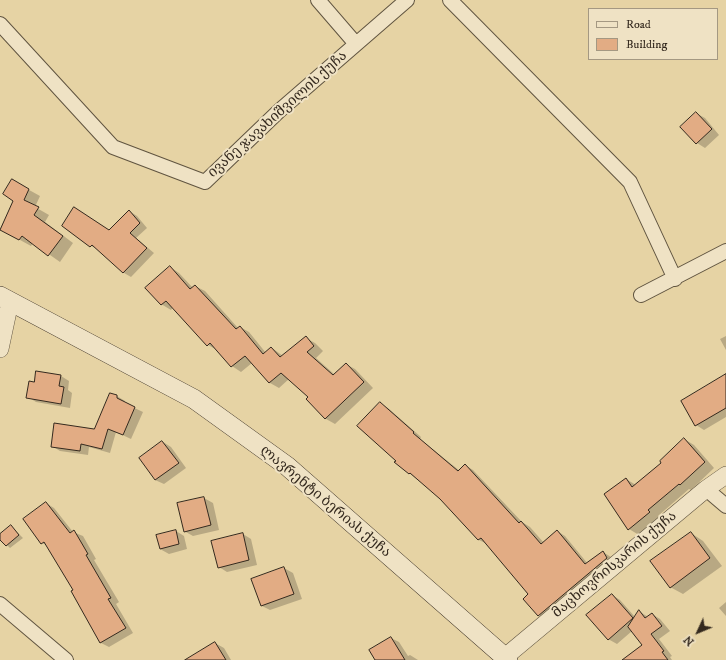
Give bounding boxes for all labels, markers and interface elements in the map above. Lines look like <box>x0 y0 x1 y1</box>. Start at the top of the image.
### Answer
legend <box>588 8 718 60</box>
text: Road <box>626 17 651 32</box>
text: Building <box>626 37 667 52</box>
street label: ივანე ჯავახიშვილის ქუჩა <box>205 48 351 182</box>
street label: ლავრენტი ბერიას ქუჩა <box>256 442 394 562</box>
street label: მაცხოვრისკარის ქუჩა <box>550 508 680 622</box>
north arrow <box>678 612 718 652</box>
text: N <box>681 632 698 648</box>

